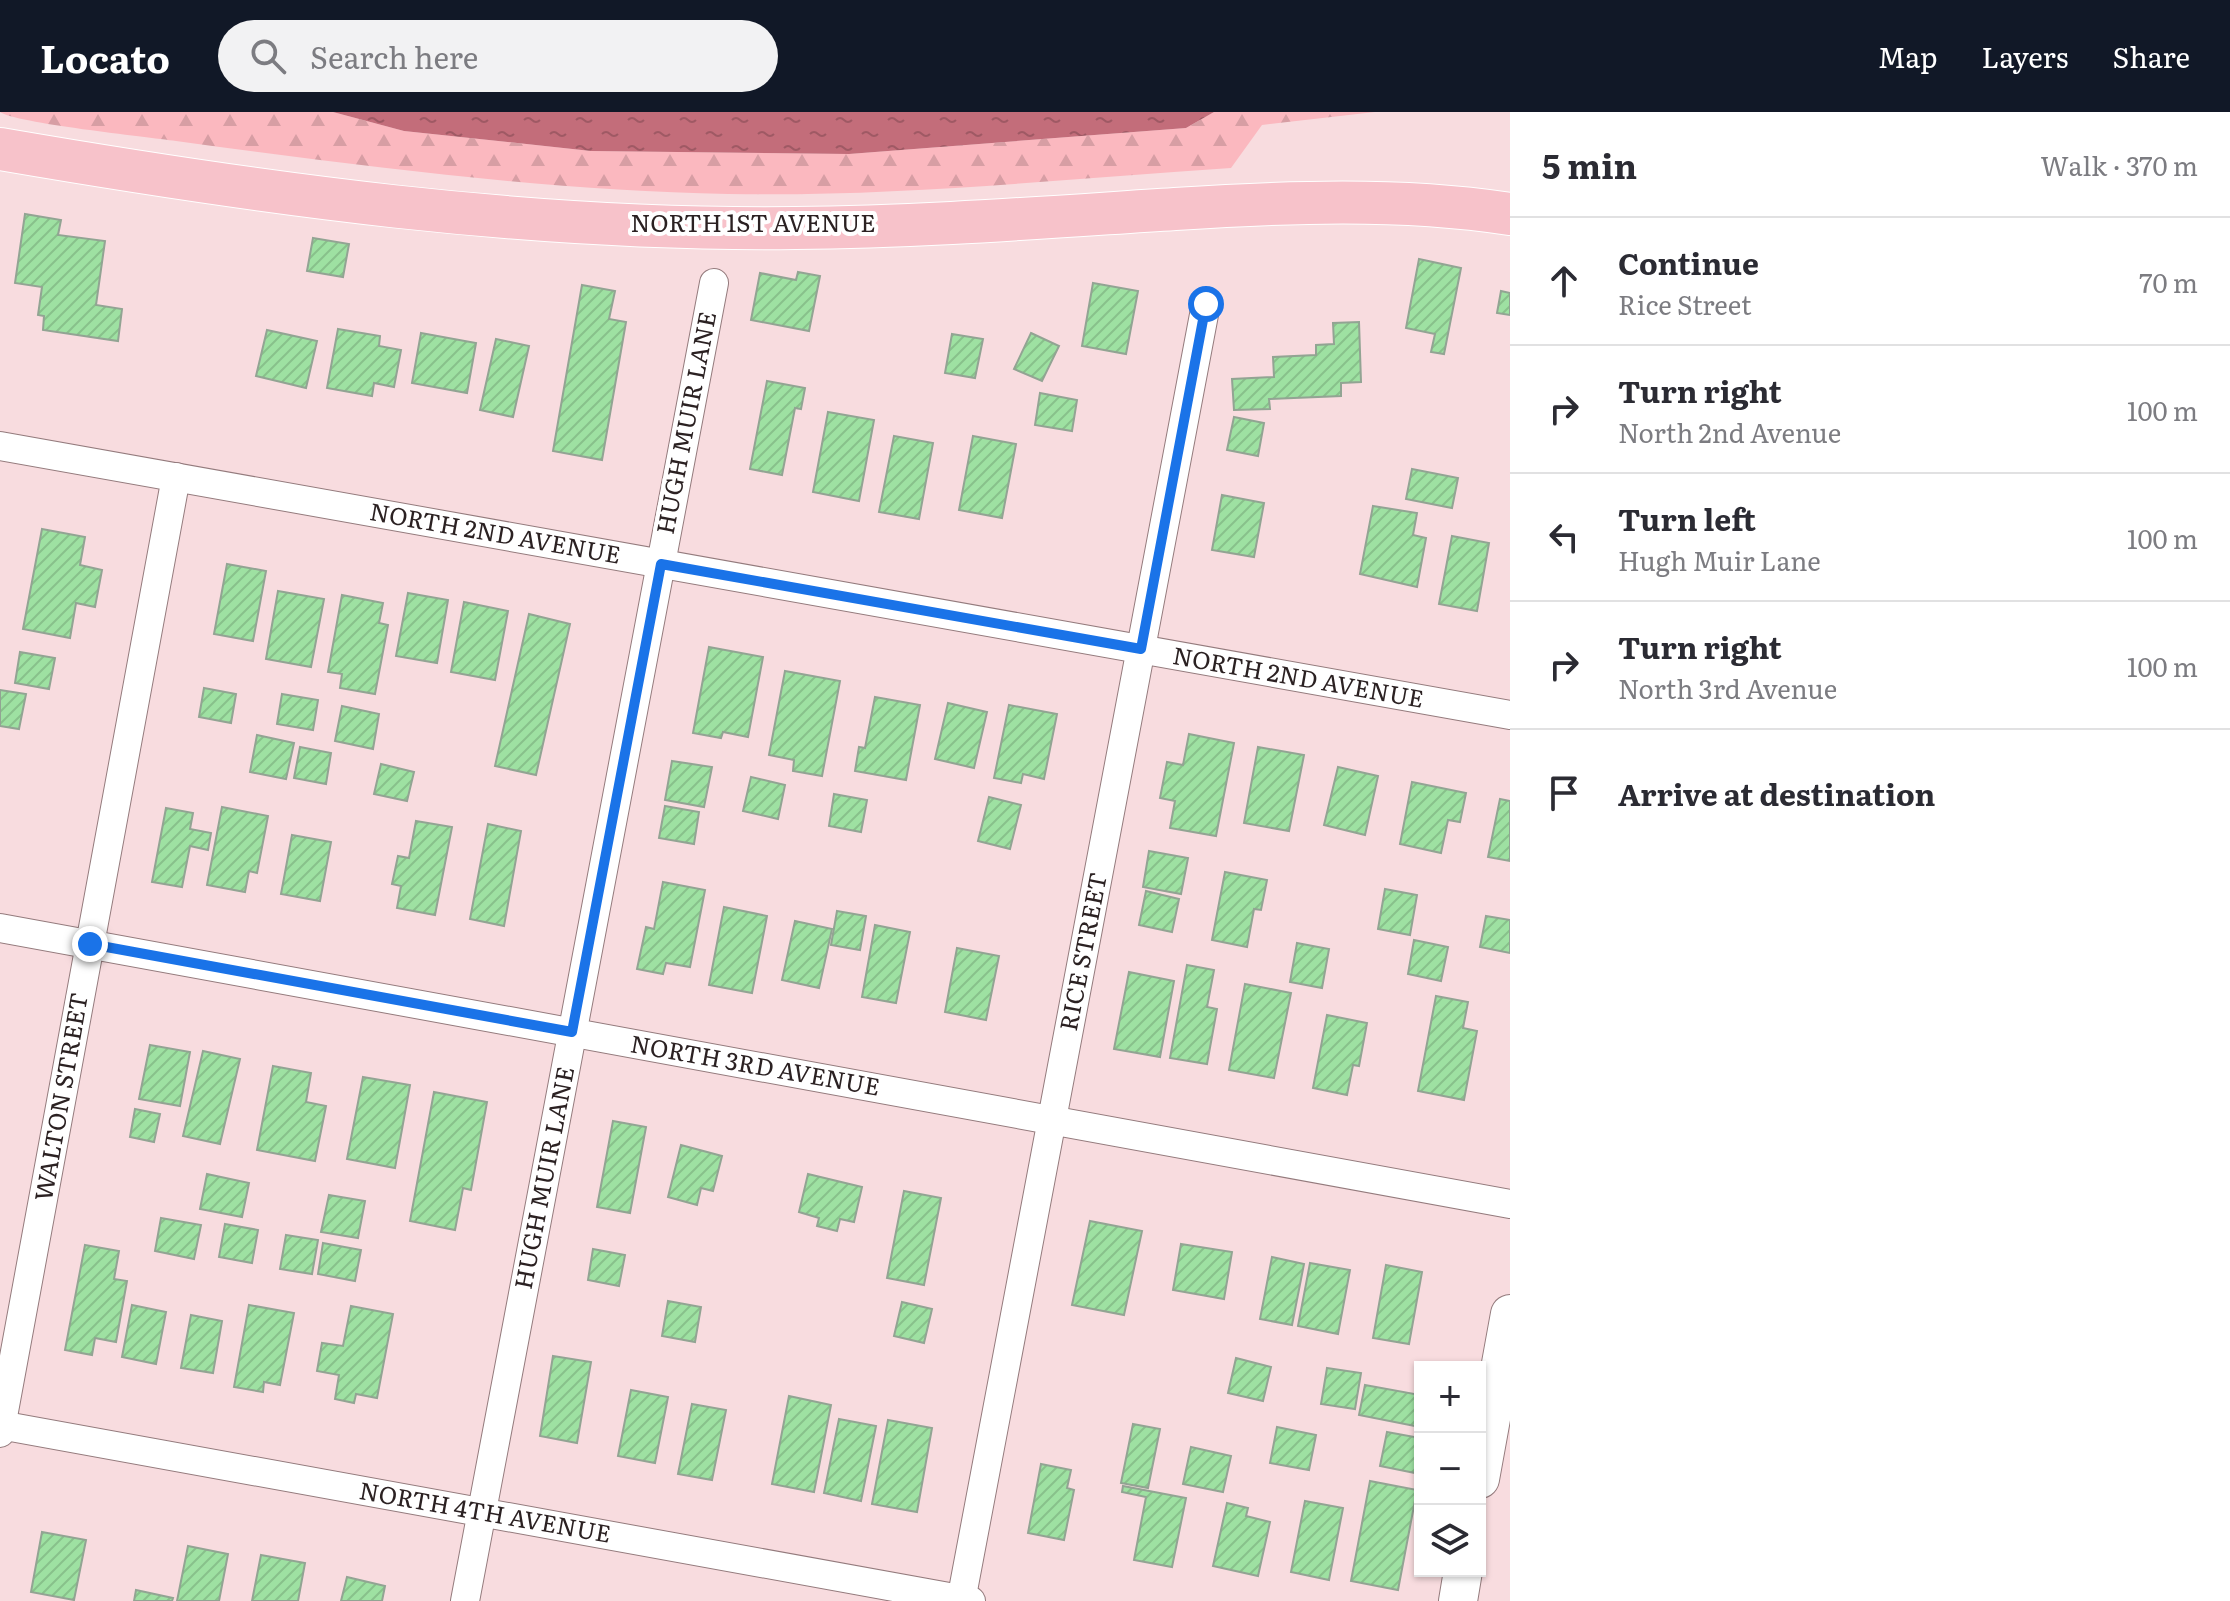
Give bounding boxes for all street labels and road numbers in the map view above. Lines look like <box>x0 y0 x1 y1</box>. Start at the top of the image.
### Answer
street label: NORTH 1ST AVENUE <box>630 204 876 239</box>
street label: HUGH MUIR LANE <box>646 308 723 537</box>
street label: NORTH 2ND AVENUE <box>367 492 624 571</box>
street label: NORTH 2ND AVENUE <box>1170 636 1427 715</box>
street label: RICE STREET <box>1049 869 1114 1034</box>
street label: WALTON STREET <box>24 990 95 1203</box>
street label: NORTH 3RD AVENUE <box>628 1024 883 1103</box>
street label: HUGH MUIR LANE <box>504 1063 581 1292</box>
street label: NORTH 4TH AVENUE <box>357 1471 614 1550</box>

